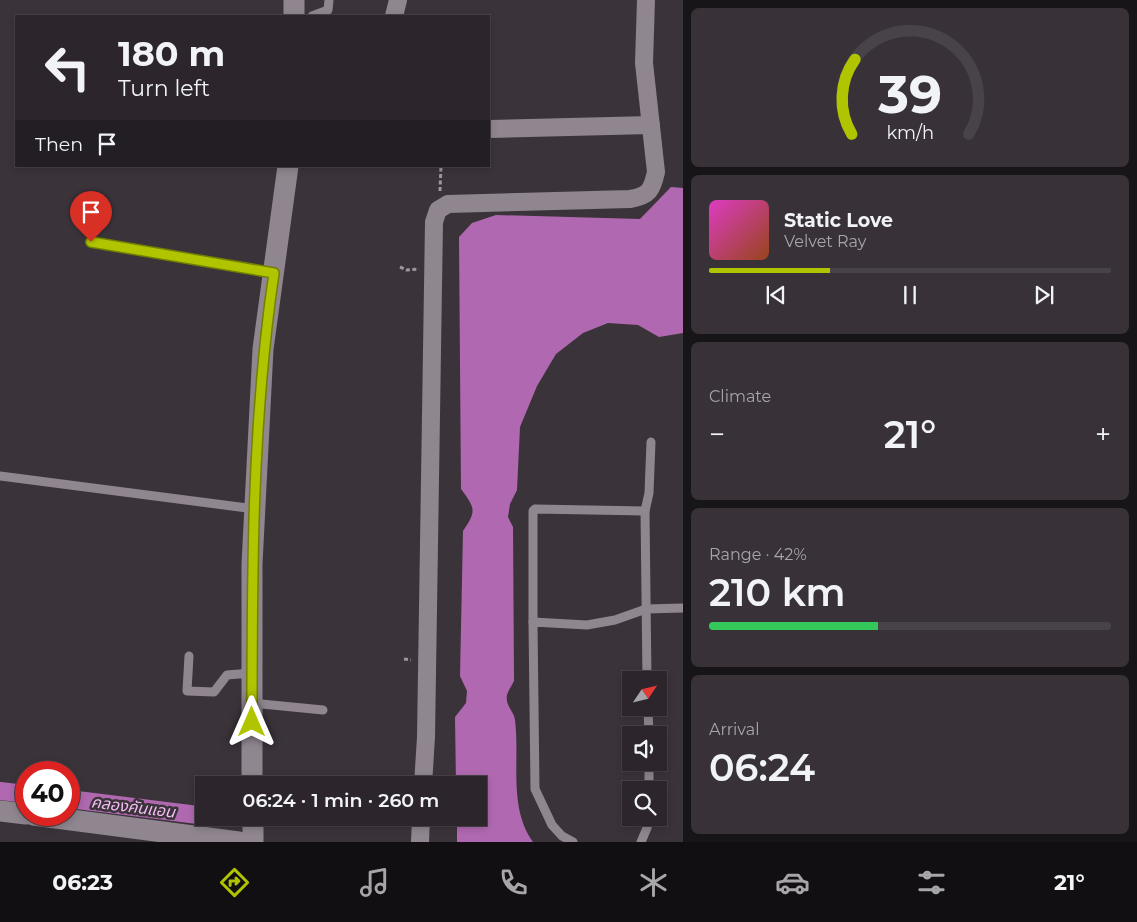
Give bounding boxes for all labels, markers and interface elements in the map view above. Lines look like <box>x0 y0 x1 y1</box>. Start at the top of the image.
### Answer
text: 180 m <box>118 32 225 75</box>
icon: left <box>35 35 100 100</box>
text: 39 <box>877 63 942 126</box>
text: Turn left <box>118 75 210 102</box>
text: km/h <box>886 122 934 143</box>
icon: arrive <box>93 130 121 158</box>
text: Then <box>35 133 83 156</box>
pin <box>70 191 112 242</box>
icon: arrive <box>77 198 105 226</box>
text: Static Love <box>784 209 893 232</box>
text: Velvet Ray <box>784 232 866 251</box>
icon: previous <box>762 281 790 309</box>
icon: pause <box>896 281 924 309</box>
icon: next <box>1030 281 1058 309</box>
text: Climate <box>709 387 771 406</box>
text: 21° <box>884 411 936 458</box>
text: − <box>709 417 725 451</box>
text: + <box>1095 417 1111 451</box>
text: Range · 42% <box>709 545 807 564</box>
text: 210 km <box>709 569 846 616</box>
north arrow <box>622 671 668 716</box>
map controls <box>622 671 667 826</box>
position arrow <box>225 695 277 747</box>
text: Arrival <box>709 720 759 739</box>
button: sound <box>622 726 667 771</box>
text: 06:24 <box>709 744 815 791</box>
speed limit sign: 40 <box>15 761 80 826</box>
button: search <box>622 781 667 826</box>
text: 06:24 · 1 min · 260 m <box>243 789 439 812</box>
water label: คลองคันแอน <box>90 792 177 822</box>
icon: directions <box>217 865 252 900</box>
icon: music <box>357 865 392 900</box>
icon: phone <box>496 865 531 900</box>
icon: climate <box>636 865 671 900</box>
icon: car <box>775 865 810 900</box>
icon: filters <box>914 865 949 900</box>
text: 06:23 <box>52 869 113 896</box>
text: 21° <box>1054 869 1085 896</box>

